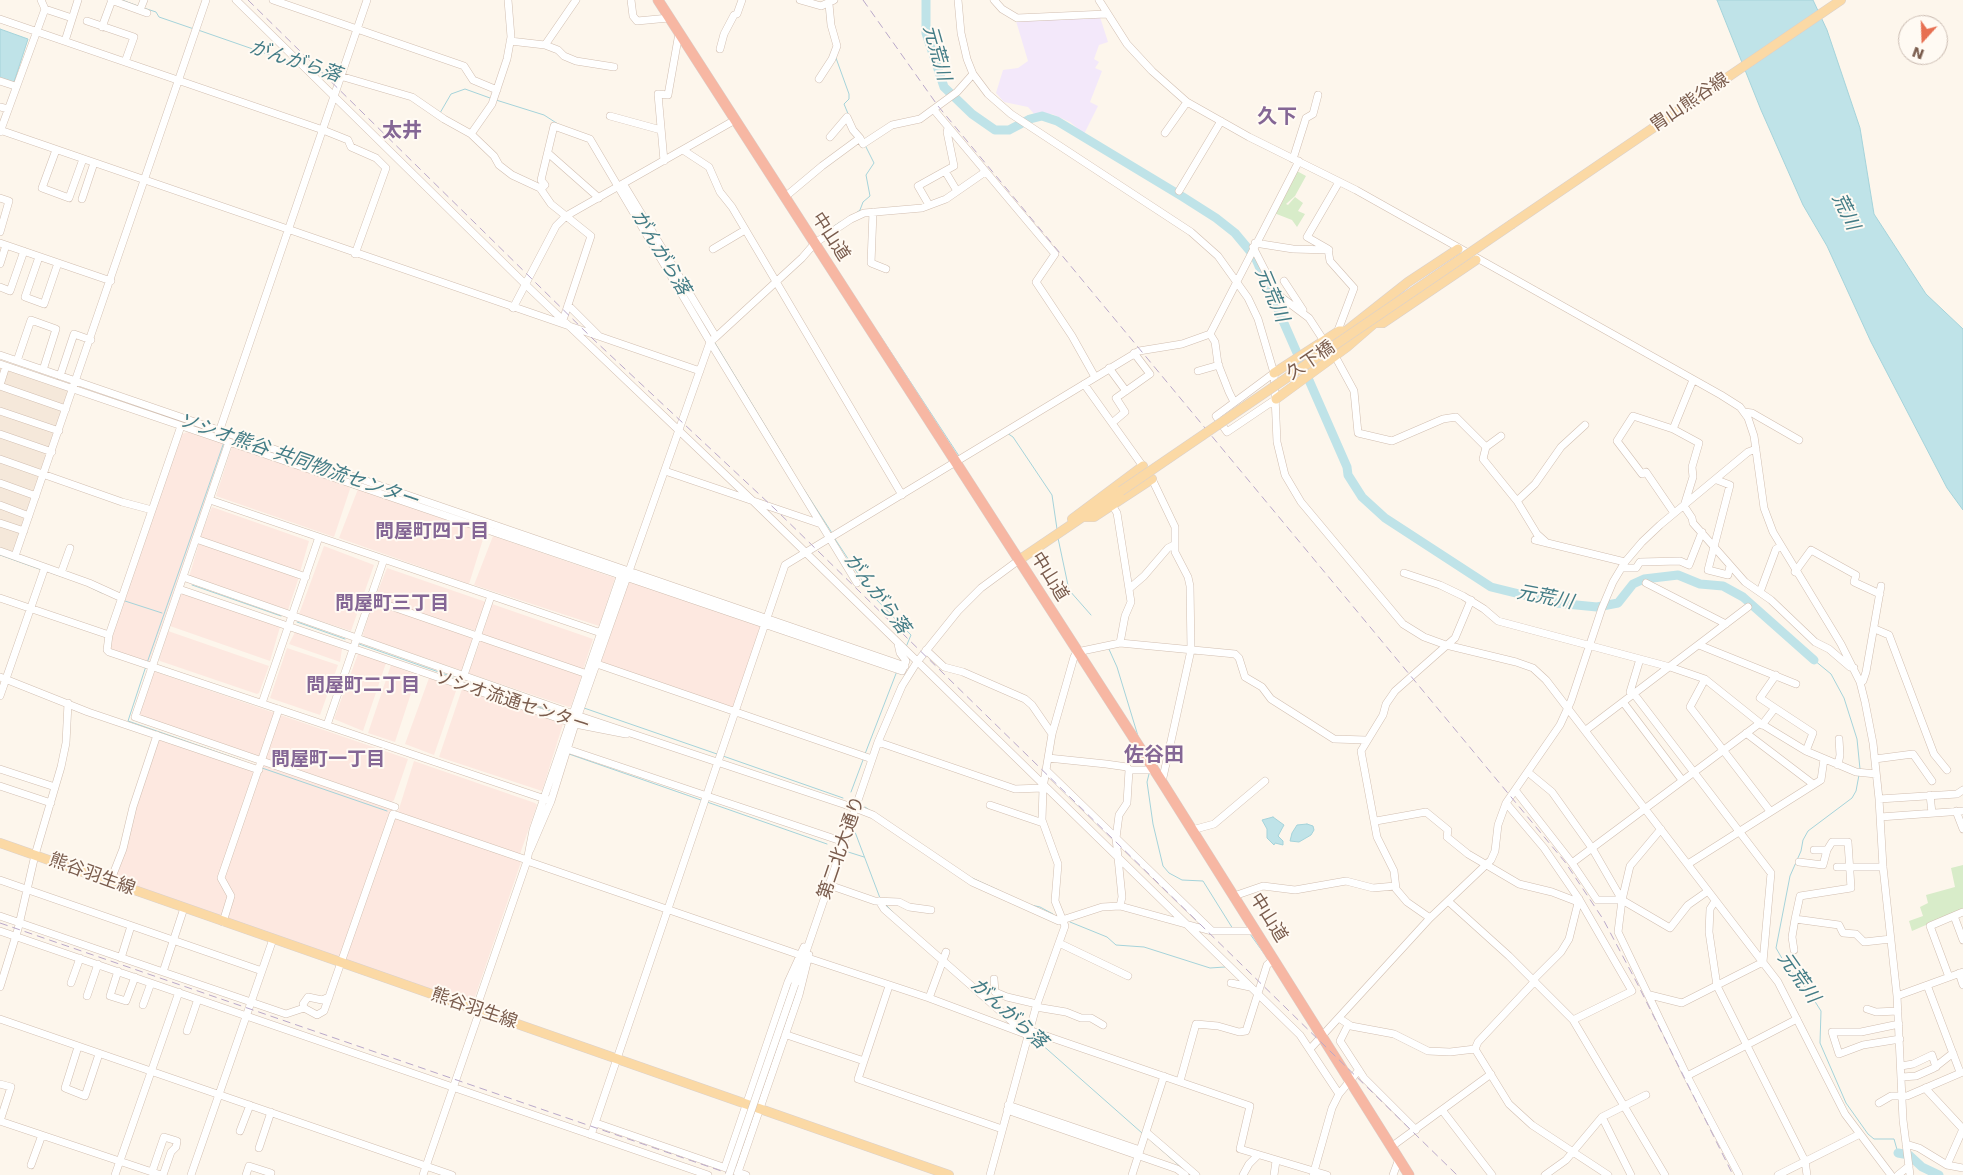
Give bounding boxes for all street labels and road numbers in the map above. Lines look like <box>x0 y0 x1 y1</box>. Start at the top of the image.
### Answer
street label: 胄山熊谷線 <box>1647 69 1733 137</box>
street label: 中山道 <box>806 208 854 266</box>
street label: 久下橋 <box>1283 337 1339 385</box>
street label: 中山道 <box>1026 548 1072 606</box>
street label: ソシオ流通センター <box>432 667 592 737</box>
street label: 第二北大通り <box>814 793 870 903</box>
street label: 熊谷羽生線 <box>46 849 138 901</box>
street label: 中山道 <box>1245 889 1291 947</box>
street label: 熊谷羽生線 <box>428 984 520 1034</box>

